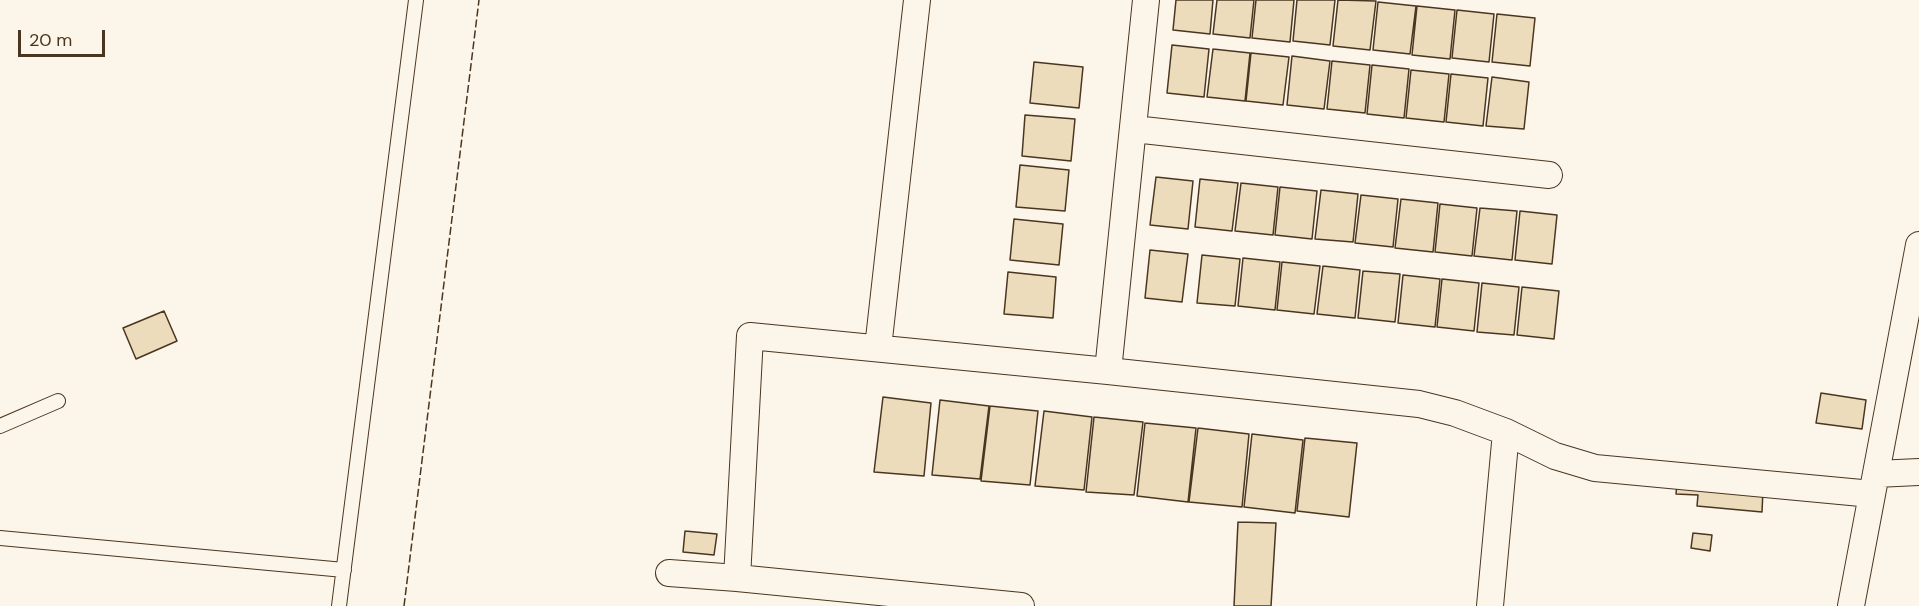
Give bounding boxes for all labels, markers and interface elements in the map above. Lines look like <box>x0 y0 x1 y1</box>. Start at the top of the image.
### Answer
scale bar <box>21 18 108 56</box>
text: 20 m <box>29 28 72 52</box>

